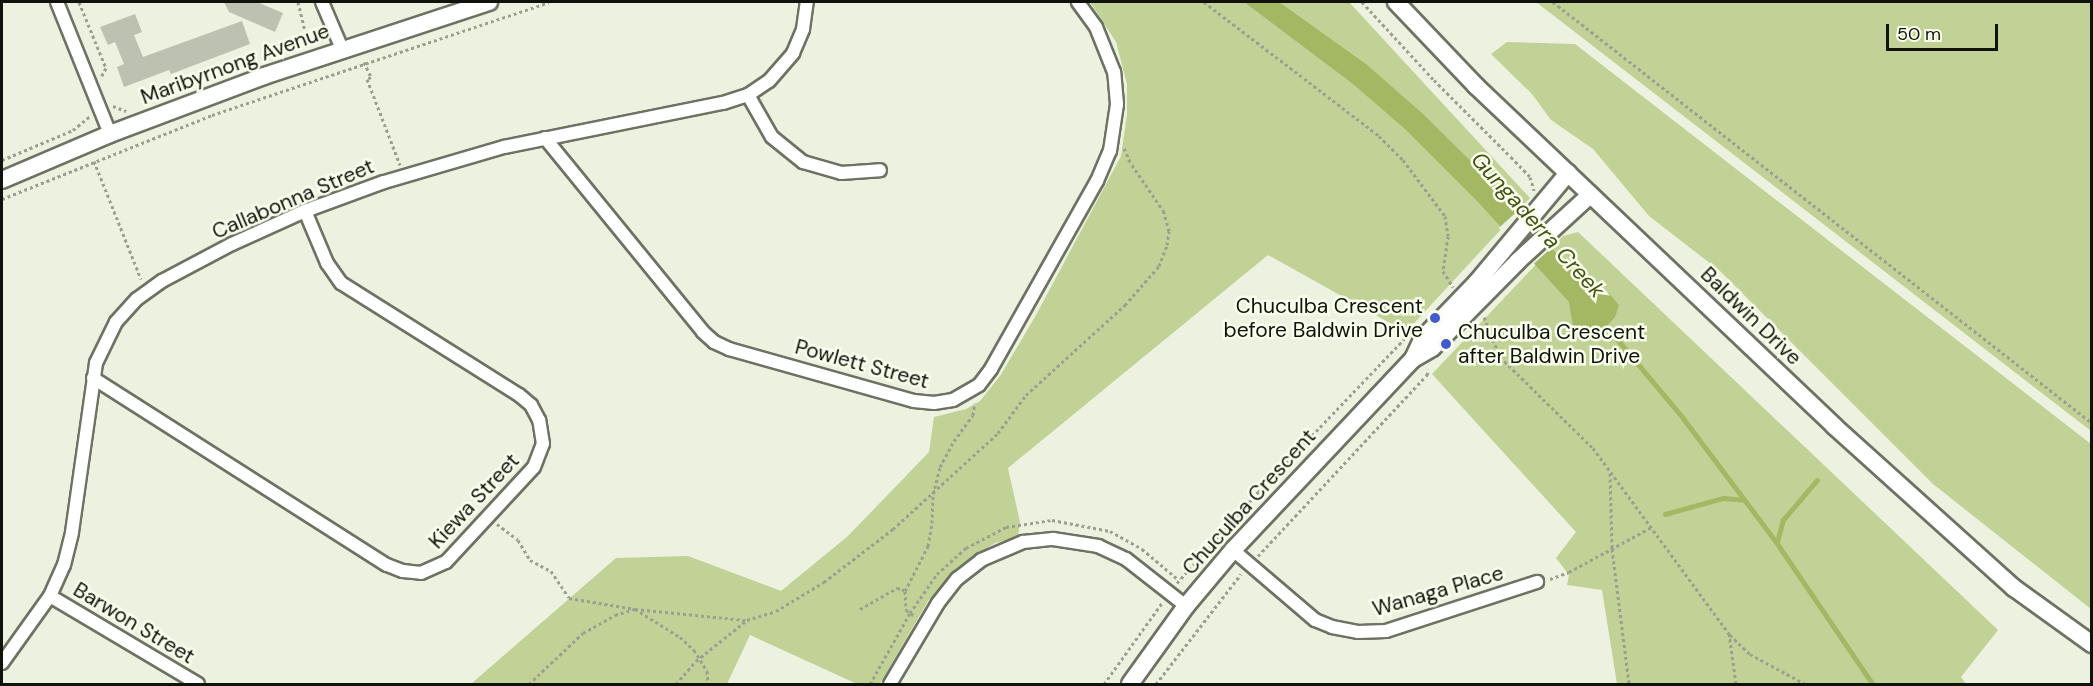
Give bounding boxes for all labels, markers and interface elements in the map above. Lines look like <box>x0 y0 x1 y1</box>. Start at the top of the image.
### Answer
scale bar <box>1889 12 2002 50</box>
street label: Maribyrnong Avenue <box>137 18 333 110</box>
text: 50 m <box>1897 22 1941 46</box>
water label: Gungaderra Creek <box>1466 147 1610 303</box>
street label: Callabonna Street <box>208 154 378 244</box>
street label: Baldwin Drive <box>1695 262 1807 370</box>
place label: Chuculba Crescent before Baldwin Drive <box>1224 293 1423 343</box>
marker: Chuculba Crescent before Baldwin Drive <box>1428 311 1442 325</box>
place label: Chuculba Crescent after Baldwin Drive <box>1458 319 1645 369</box>
street label: Powlett Street <box>792 334 932 394</box>
marker: Chuculba Crescent after Baldwin Drive <box>1439 337 1453 351</box>
street label: Chuculba Crescent <box>1177 424 1321 580</box>
street label: Kiewa Street <box>424 448 524 554</box>
street label: Wanaga Place <box>1370 560 1506 622</box>
street label: Barwon Street <box>69 577 199 669</box>

